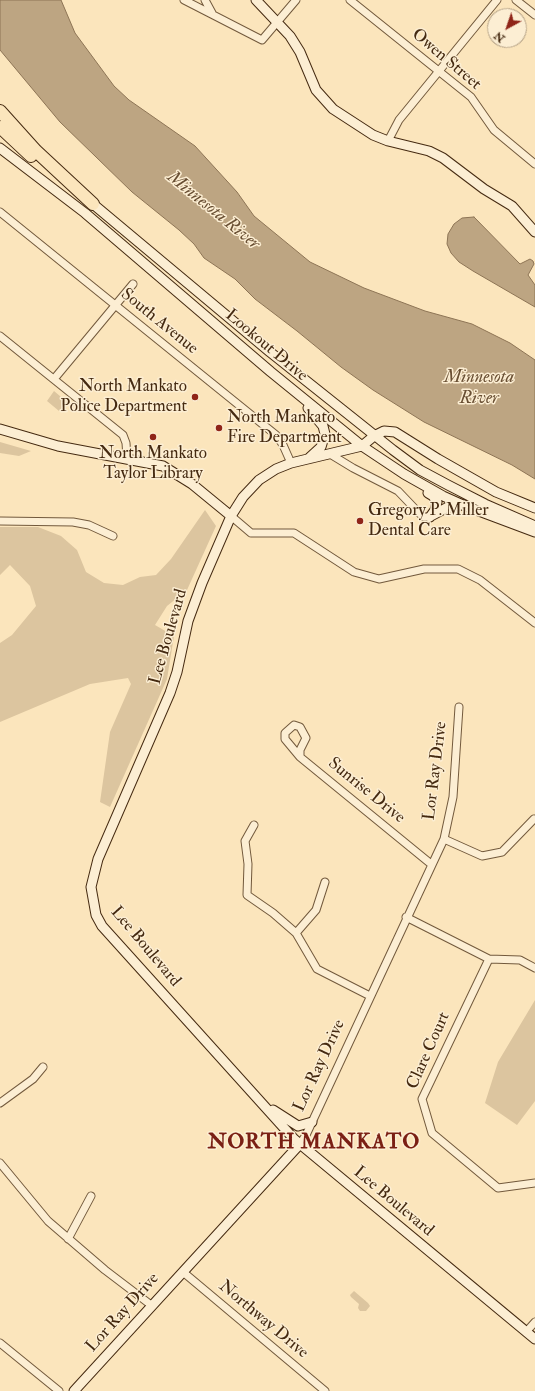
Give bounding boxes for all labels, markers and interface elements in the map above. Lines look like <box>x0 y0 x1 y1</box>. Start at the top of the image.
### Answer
north arrow <box>487 8 527 48</box>
street label: Owen Street <box>407 25 485 95</box>
text: N <box>492 29 508 45</box>
water label: Minnesota River <box>162 167 264 255</box>
street label: South Avenue <box>116 285 202 359</box>
street label: Lookout Drive <box>221 306 311 386</box>
water label: Minnesota River <box>444 367 514 410</box>
place label: North Mankato Police Department <box>60 377 187 417</box>
marker: North Mankato Police Department <box>190 392 200 402</box>
place label: North Mankato Fire Department <box>227 408 342 448</box>
marker: North Mankato Fire Department <box>214 423 224 433</box>
marker: North Mankato Taylor Library <box>148 432 158 442</box>
place label: North Mankato Taylor Library <box>99 444 207 484</box>
place label: Gregory P. Miller Dental Care <box>368 501 489 541</box>
marker: Gregory P. Miller Dental Care <box>355 516 365 526</box>
street label: Lee Boulevard <box>146 587 192 687</box>
street label: Lor Ray Drive <box>420 720 452 822</box>
street label: Sunrise Drive <box>323 754 409 828</box>
street label: Lee Boulevard <box>106 903 184 991</box>
street label: Clare Court <box>403 1009 455 1093</box>
street label: Lor Ray Drive <box>290 1017 350 1115</box>
district label: NORTH MANKATO <box>208 1130 420 1156</box>
street label: Lee Boulevard <box>349 1163 437 1241</box>
street label: Lor Ray Drive <box>82 1269 164 1357</box>
street label: Northway Drive <box>214 1277 312 1363</box>

